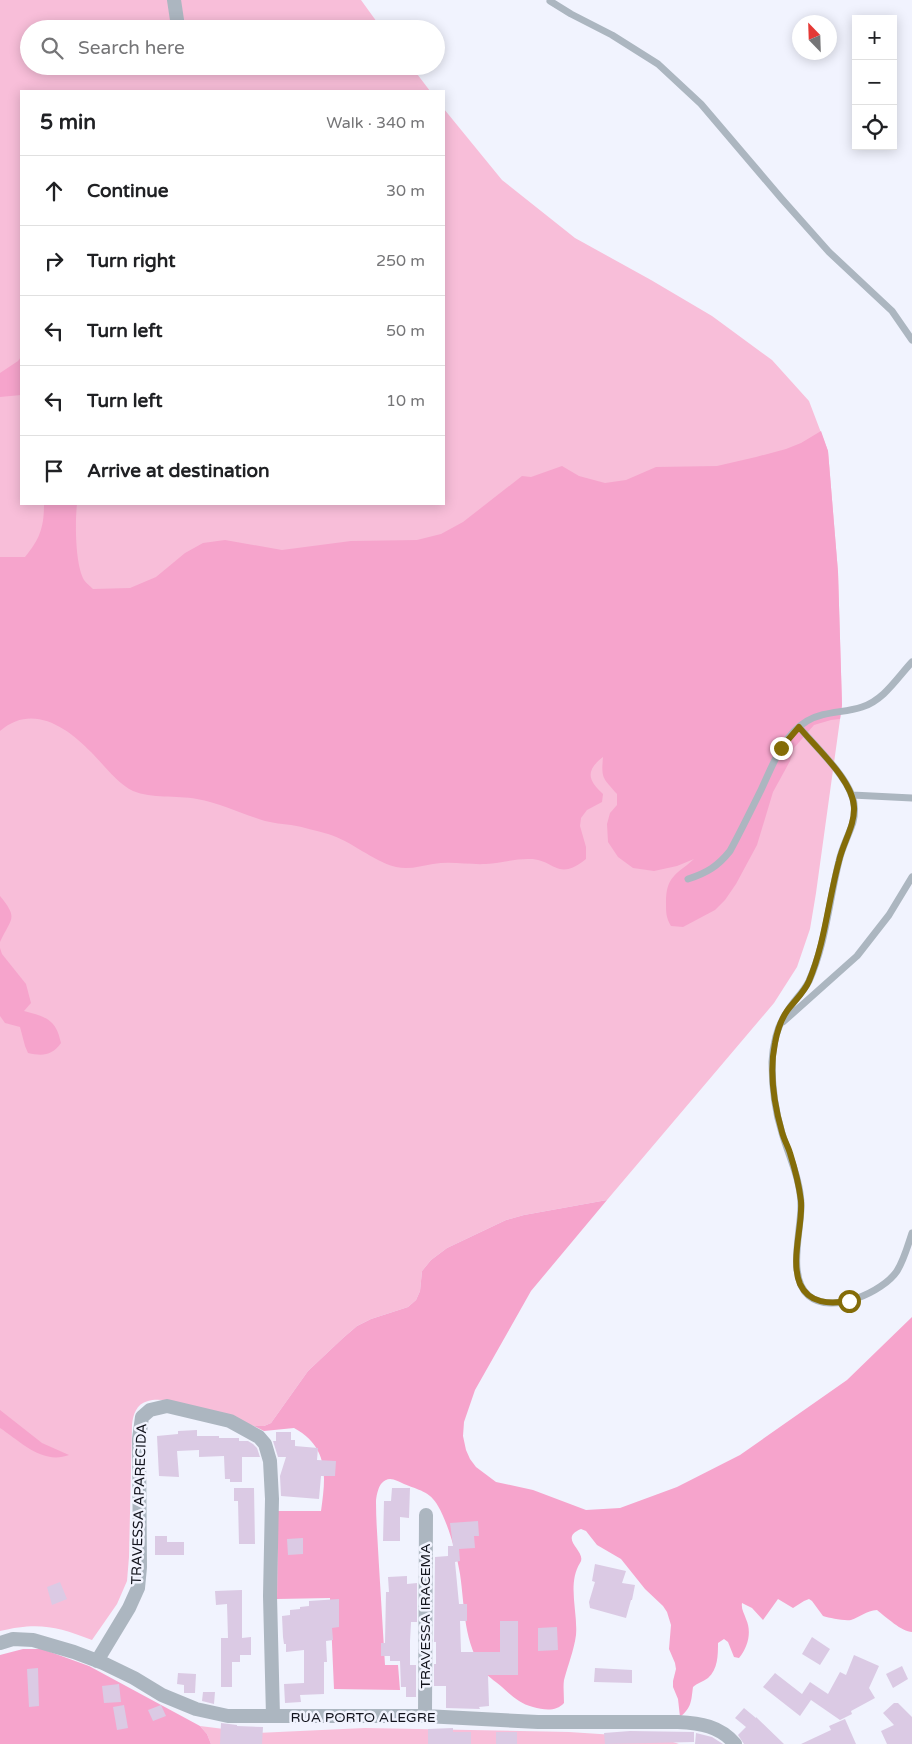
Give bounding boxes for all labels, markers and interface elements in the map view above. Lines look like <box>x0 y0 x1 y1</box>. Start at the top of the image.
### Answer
north arrow <box>792 15 837 60</box>
map controls <box>852 15 897 150</box>
button: + <box>852 15 897 60</box>
search box <box>20 20 445 75</box>
icon: search <box>38 34 66 62</box>
text: Search here <box>78 37 185 59</box>
button: − <box>852 60 897 105</box>
button: locate <box>852 105 897 150</box>
text: 5 min <box>40 110 96 135</box>
text: Walk · 340 m <box>326 113 425 133</box>
icon: ahead <box>40 177 68 205</box>
text: Continue <box>87 180 169 202</box>
text: 30 m <box>386 181 425 201</box>
icon: right <box>40 247 68 275</box>
text: Turn right <box>87 250 175 272</box>
text: 250 m <box>376 251 425 271</box>
icon: left <box>40 317 68 345</box>
text: Turn left <box>87 320 163 342</box>
text: 50 m <box>386 321 425 341</box>
icon: left <box>40 387 68 415</box>
text: Turn left <box>87 390 163 412</box>
text: 10 m <box>386 391 425 411</box>
icon: arrive <box>40 457 68 485</box>
text: Arrive at destination <box>87 460 270 482</box>
route end <box>770 737 793 760</box>
route start <box>838 1290 861 1313</box>
street label: TRAVESSA APARECIDA <box>128 1423 150 1585</box>
street label: TRAVESSA IRACEMA <box>417 1543 434 1689</box>
street label: RUA PORTO ALEGRE <box>290 1709 436 1726</box>

